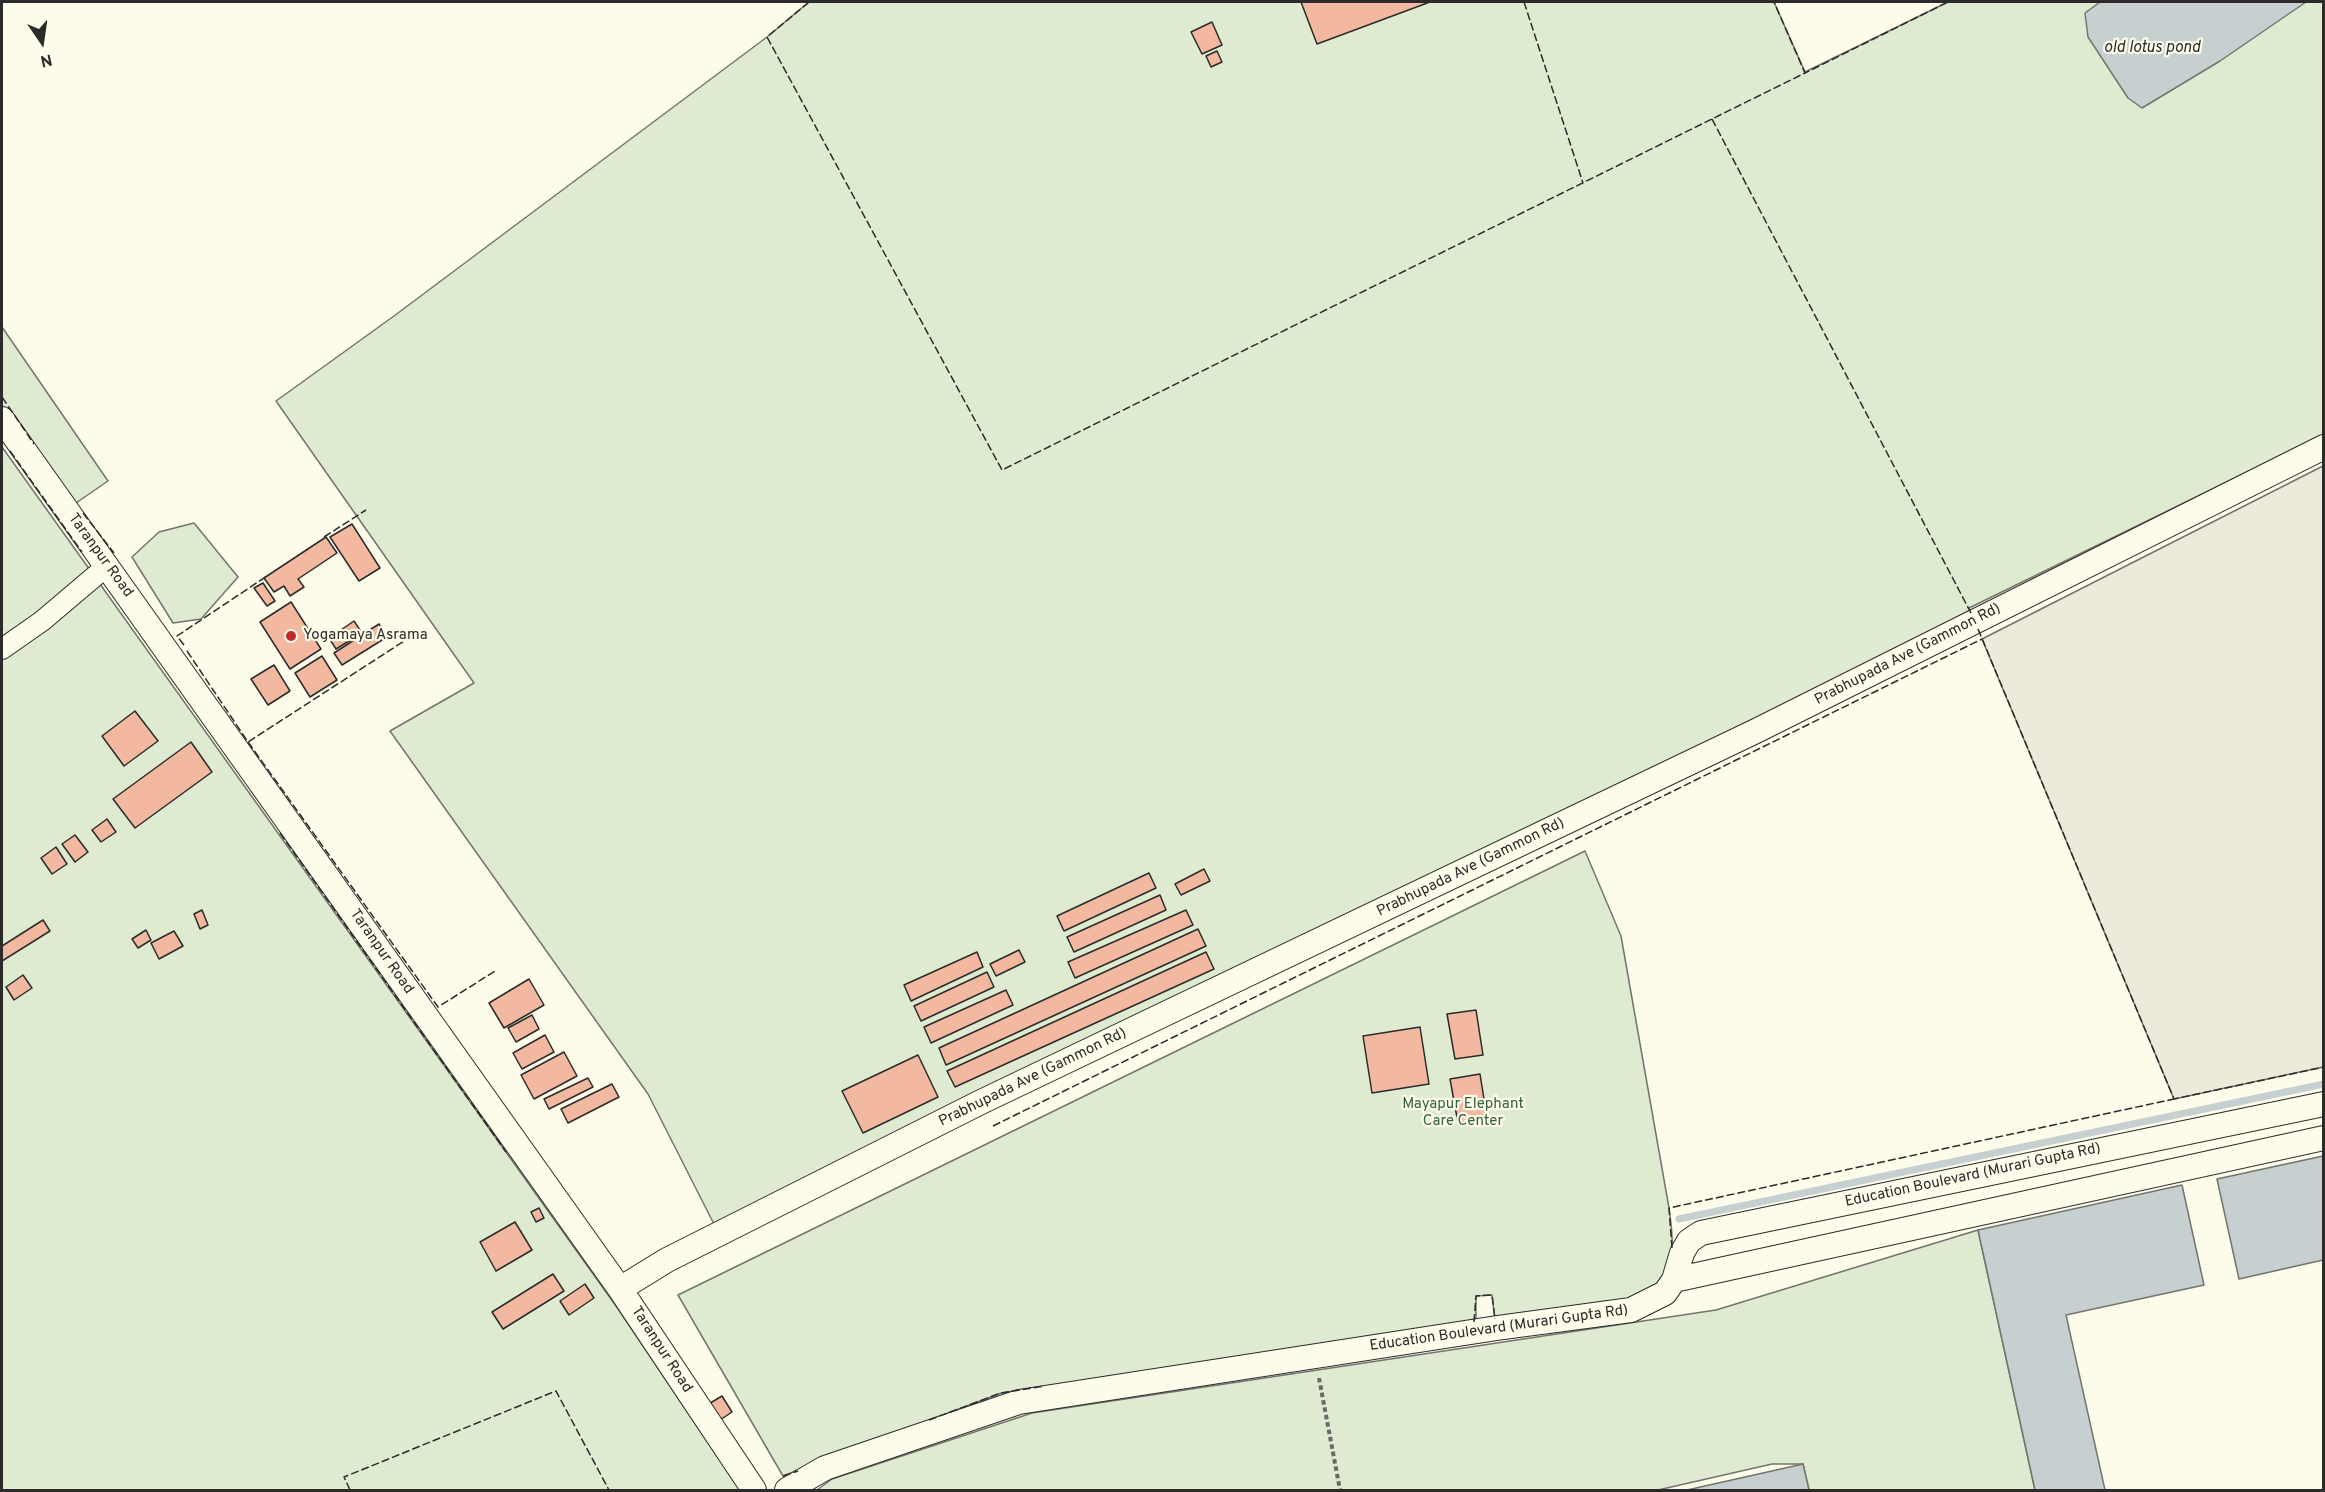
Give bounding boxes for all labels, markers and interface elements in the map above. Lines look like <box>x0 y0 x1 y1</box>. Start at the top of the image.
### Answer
north arrow <box>12 12 72 72</box>
water label: old lotus pond <box>2104 39 2200 59</box>
text: N <box>38 49 54 71</box>
street label: Taranpur Road <box>64 511 136 601</box>
street label: Prabhupada Ave (Gammon Rd) <box>1812 600 2004 710</box>
place label: Yogamaya Asrama <box>303 627 428 645</box>
marker: Yogamaya Asrama <box>284 629 298 643</box>
street label: Prabhupada Ave (Gammon Rd) <box>1374 815 1568 921</box>
street label: Taranpur Road <box>345 906 417 998</box>
street label: Prabhupada Ave (Gammon Rd) <box>936 1025 1130 1131</box>
park label: Mayapur Elephant Care Center <box>1402 1096 1524 1131</box>
street label: Education Boulevard (Murari Gupta Rd) <box>1844 1140 2102 1212</box>
street label: Education Boulevard (Murari Gupta Rd) <box>1369 1302 1629 1356</box>
street label: Taranpur Road <box>626 1303 696 1397</box>

